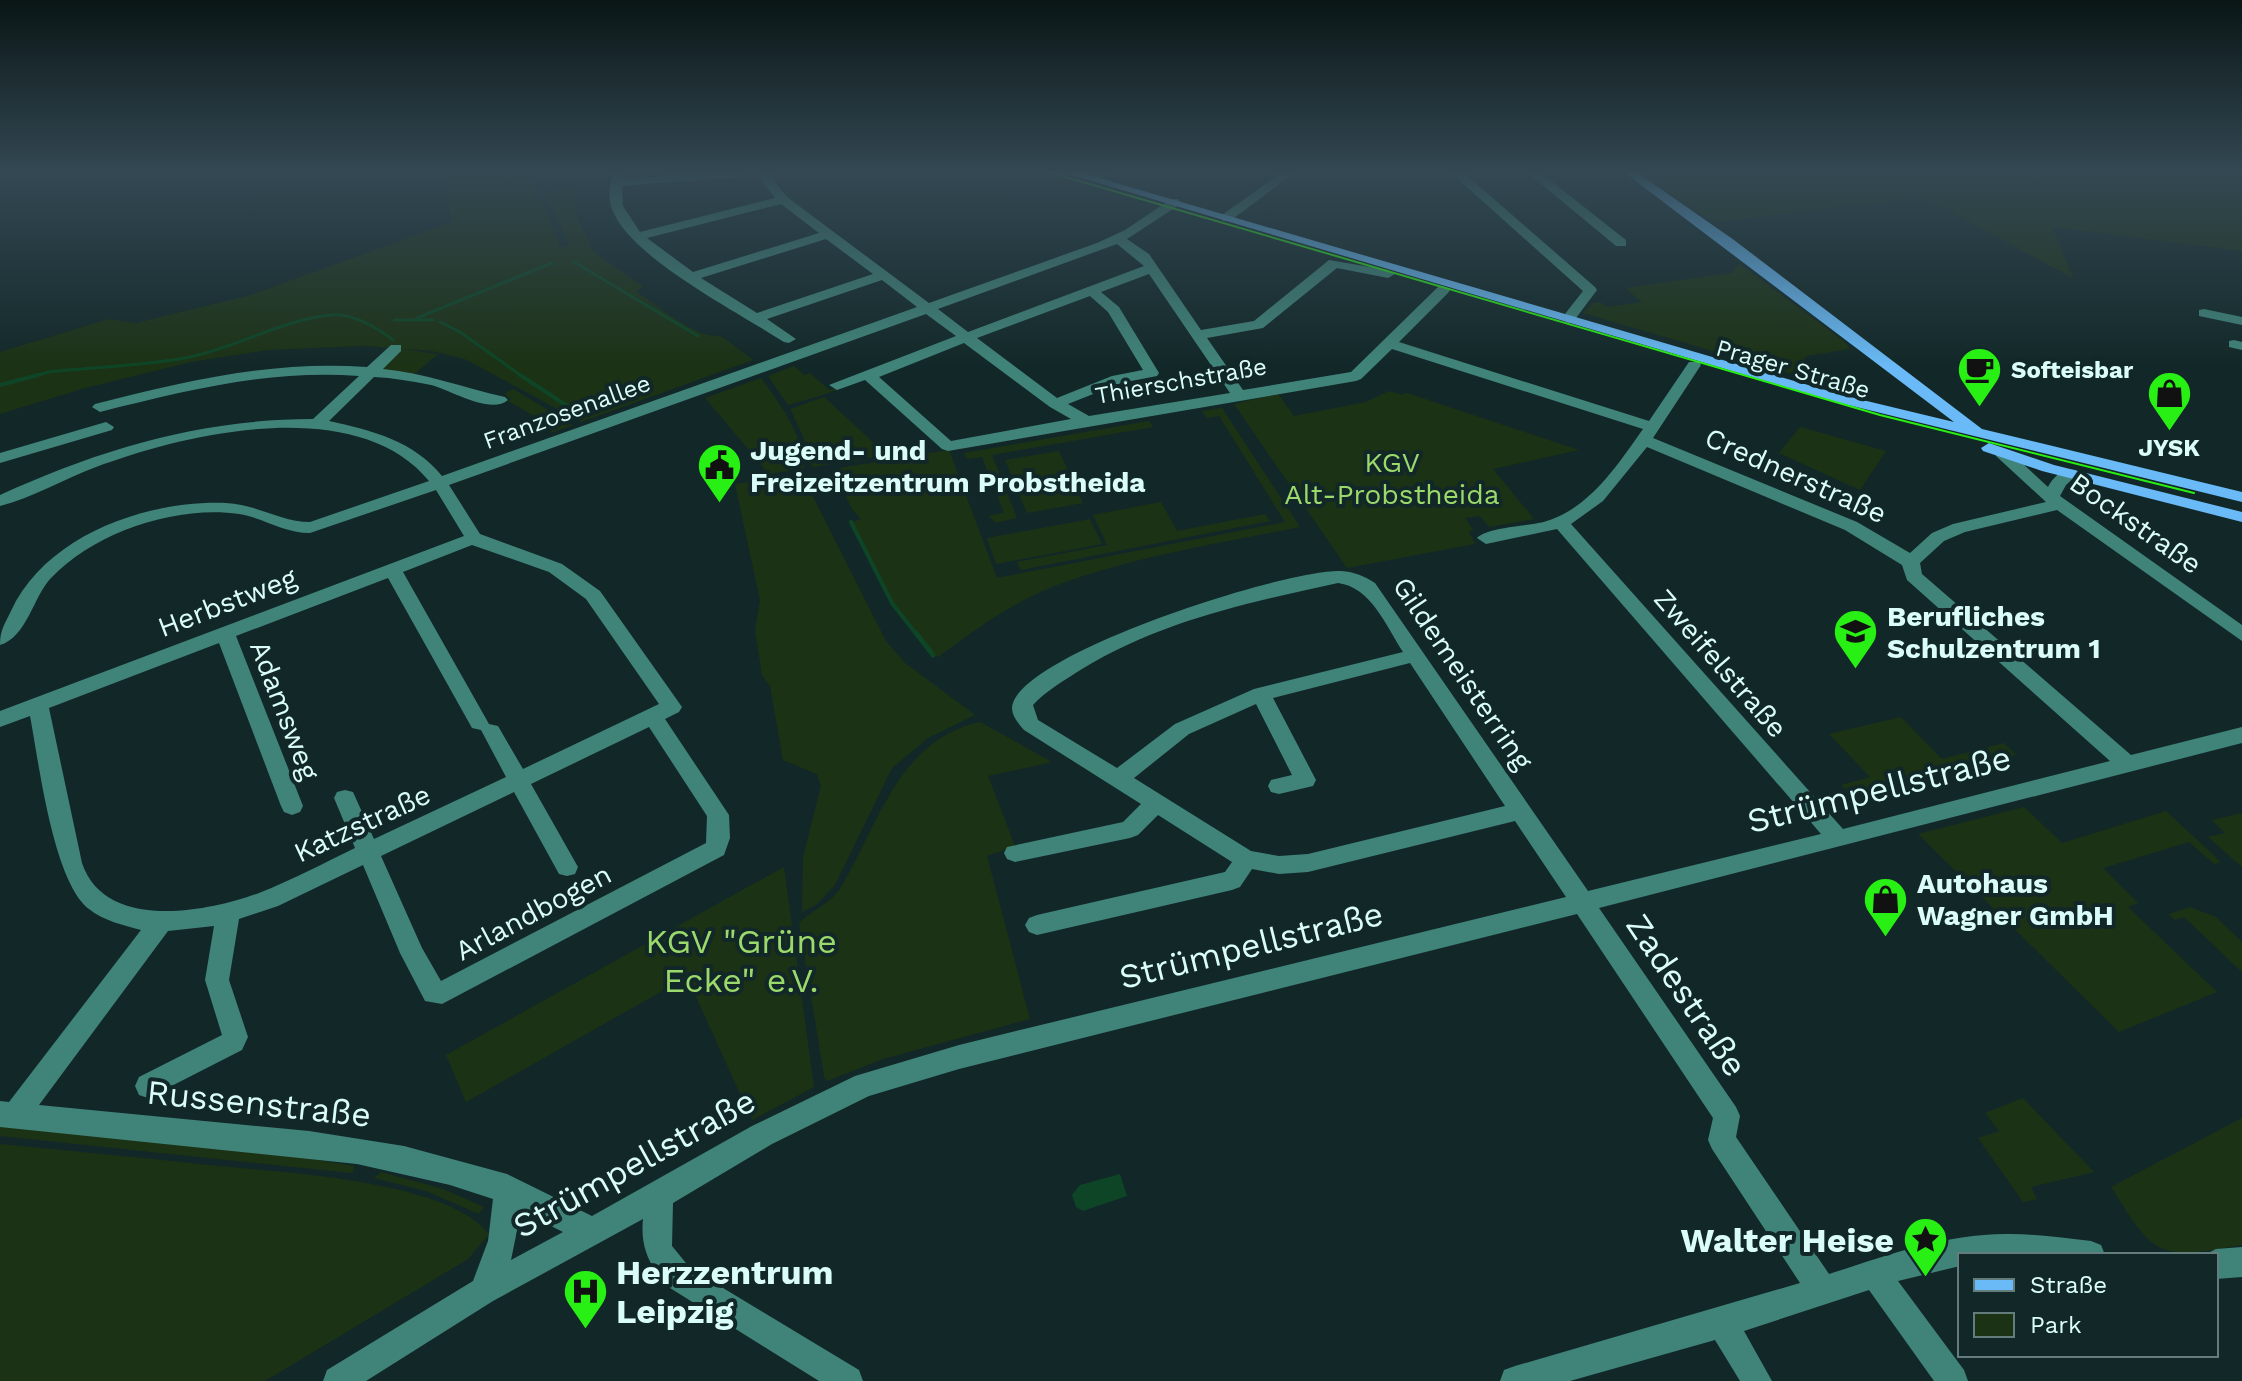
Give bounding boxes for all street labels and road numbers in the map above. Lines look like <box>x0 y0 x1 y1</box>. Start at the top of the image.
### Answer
street label: Prager Straße <box>1713 334 1873 404</box>
street label: Thierschstraße <box>1093 352 1269 410</box>
street label: Franzosenallee <box>480 369 654 455</box>
street label: Crednerstraße <box>1700 421 1892 530</box>
street label: Bockstraße <box>2064 466 2208 581</box>
street label: Herbstweg <box>153 561 301 644</box>
street label: Gildemeisterring <box>1386 571 1539 776</box>
street label: Zweifelstraße <box>1647 582 1794 744</box>
street label: Adamsweg <box>243 636 326 784</box>
street label: Strümpellstraße <box>1743 737 2015 841</box>
street label: Katzstraße <box>289 777 436 869</box>
street label: Arlandbogen <box>450 858 617 967</box>
street label: Strümpellstraße <box>1115 893 1387 997</box>
street label: Zadestraße <box>1618 906 1756 1084</box>
street label: Russenstraße <box>145 1071 373 1135</box>
street label: Strümpellstraße <box>506 1080 762 1246</box>

